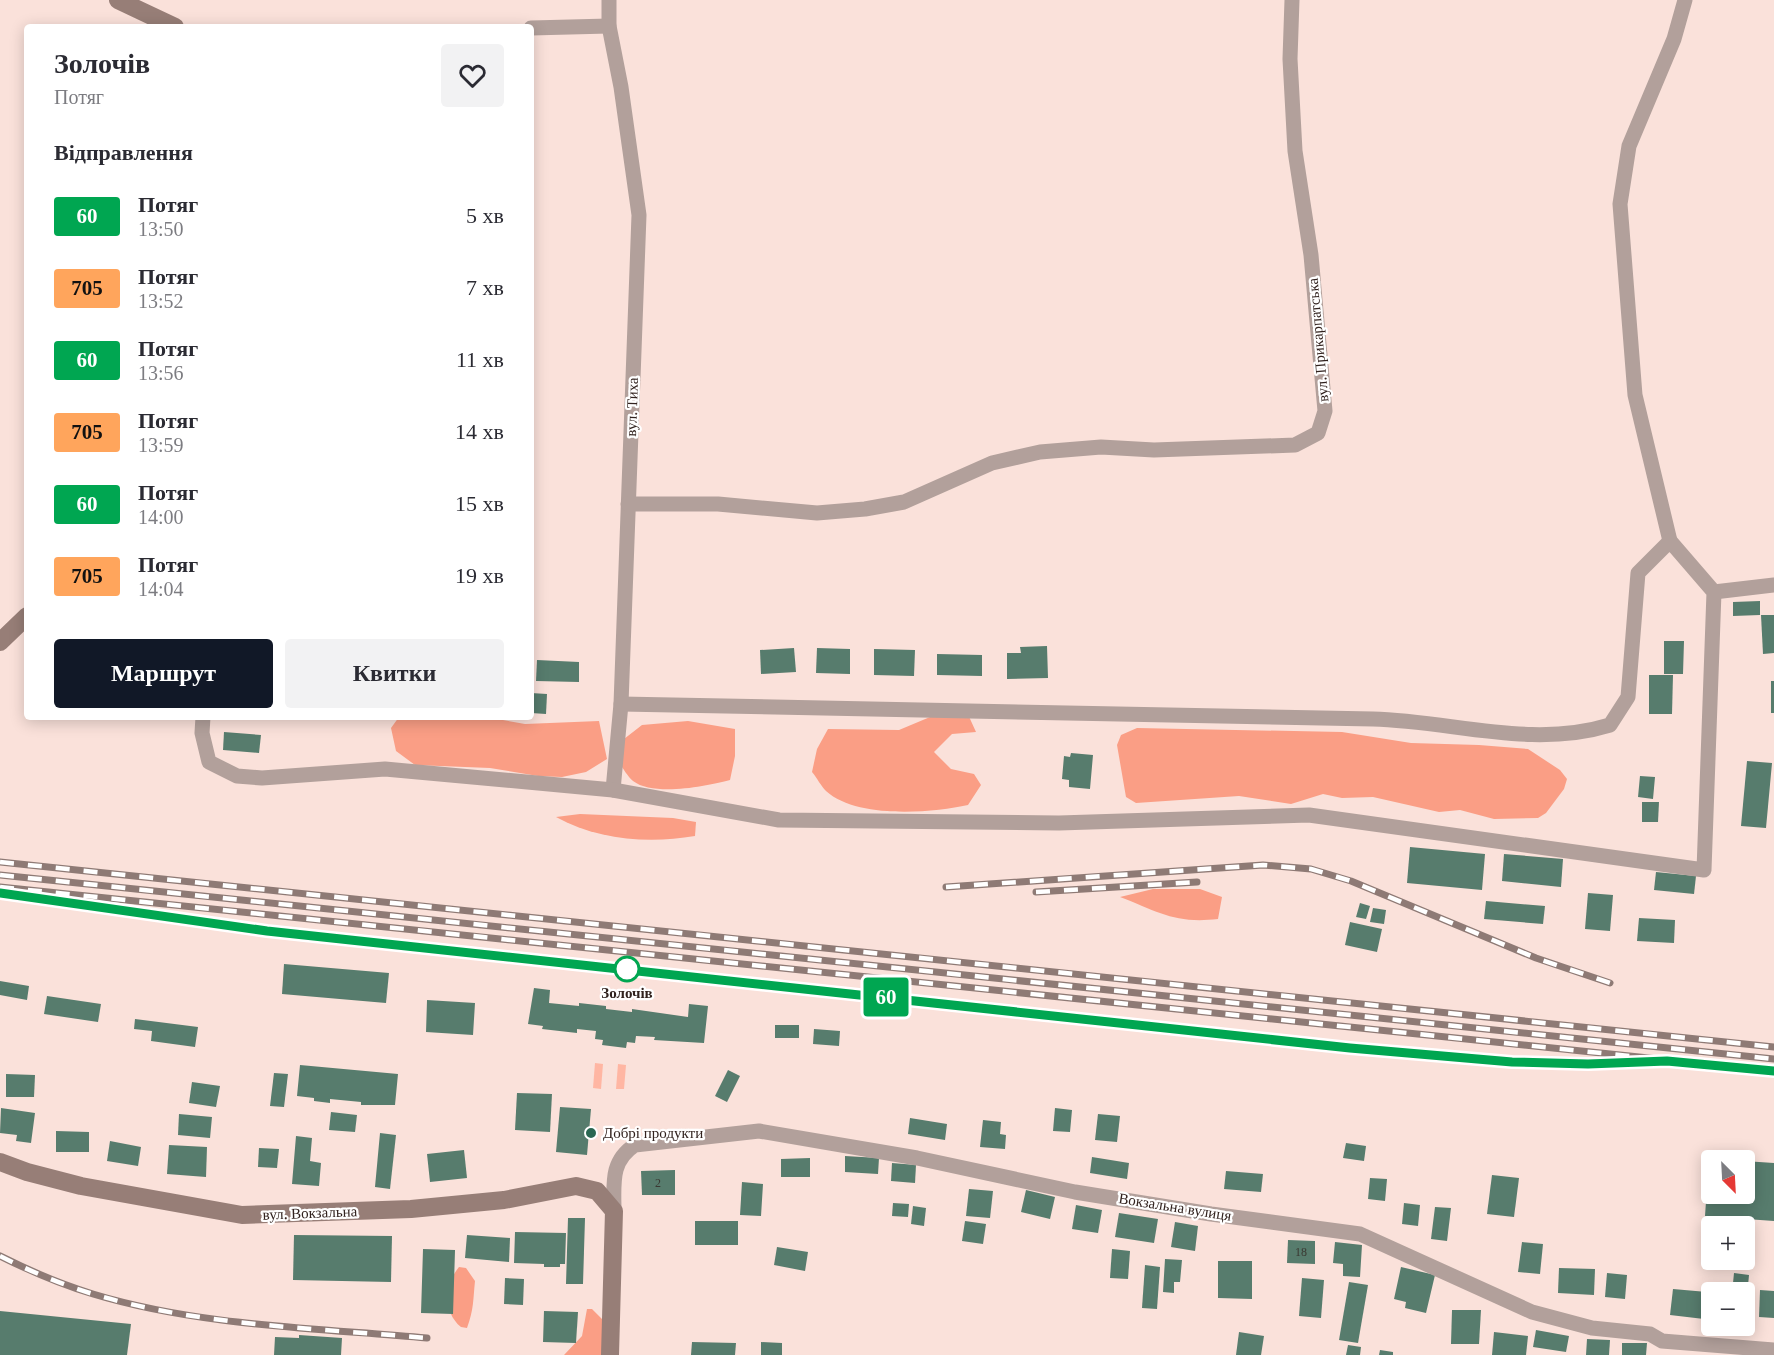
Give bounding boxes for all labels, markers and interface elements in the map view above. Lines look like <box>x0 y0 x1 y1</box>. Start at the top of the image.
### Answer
button: heart <box>441 44 504 107</box>
text: Золочів <box>54 48 150 79</box>
text: Потяг <box>54 86 104 108</box>
text: Відправлення <box>54 140 193 165</box>
text: Потяг <box>138 192 198 217</box>
text: 5 хв <box>466 203 504 228</box>
text: 60 <box>77 204 98 228</box>
text: 13:50 <box>138 218 184 240</box>
text: Потяг <box>138 264 198 289</box>
text: 7 хв <box>466 275 504 300</box>
text: 705 <box>71 276 103 300</box>
street label: вул. Прикарпатська <box>1305 277 1331 403</box>
text: 13:52 <box>138 290 184 312</box>
text: Потяг <box>138 336 198 361</box>
text: 11 хв <box>456 347 504 372</box>
text: 60 <box>77 348 98 372</box>
text: 13:56 <box>138 362 184 384</box>
street label: вул. Тиха <box>623 377 641 437</box>
text: Потяг <box>138 408 198 433</box>
text: 14 хв <box>455 419 504 444</box>
text: 705 <box>71 420 103 444</box>
text: 13:59 <box>138 434 184 456</box>
text: Потяг <box>138 480 198 505</box>
text: 15 хв <box>455 491 504 516</box>
text: 60 <box>77 492 98 516</box>
text: 14:00 <box>138 506 184 528</box>
text: Потяг <box>138 552 198 577</box>
text: 19 хв <box>455 563 504 588</box>
text: 705 <box>71 564 103 588</box>
text: 14:04 <box>138 578 184 600</box>
button: Маршрут <box>54 639 273 708</box>
button: Квитки <box>285 639 504 708</box>
marker: Золочів <box>614 956 640 982</box>
line badge: 60 <box>859 978 913 1016</box>
place label: Золочів <box>601 985 653 1001</box>
text: 60 <box>876 985 897 1009</box>
place label: Добрі продукти <box>603 1125 703 1141</box>
marker: Добрі продукти <box>584 1126 598 1140</box>
north arrow <box>1701 1150 1755 1204</box>
map controls <box>1701 1150 1755 1336</box>
house number: 2 <box>655 1176 661 1190</box>
street label: Вокзальна вулиця <box>1117 1190 1233 1224</box>
street label: вул. Вокзальна <box>262 1203 358 1223</box>
button: + <box>1701 1216 1755 1270</box>
house number: 18 <box>1295 1245 1307 1259</box>
button: − <box>1701 1282 1755 1336</box>

